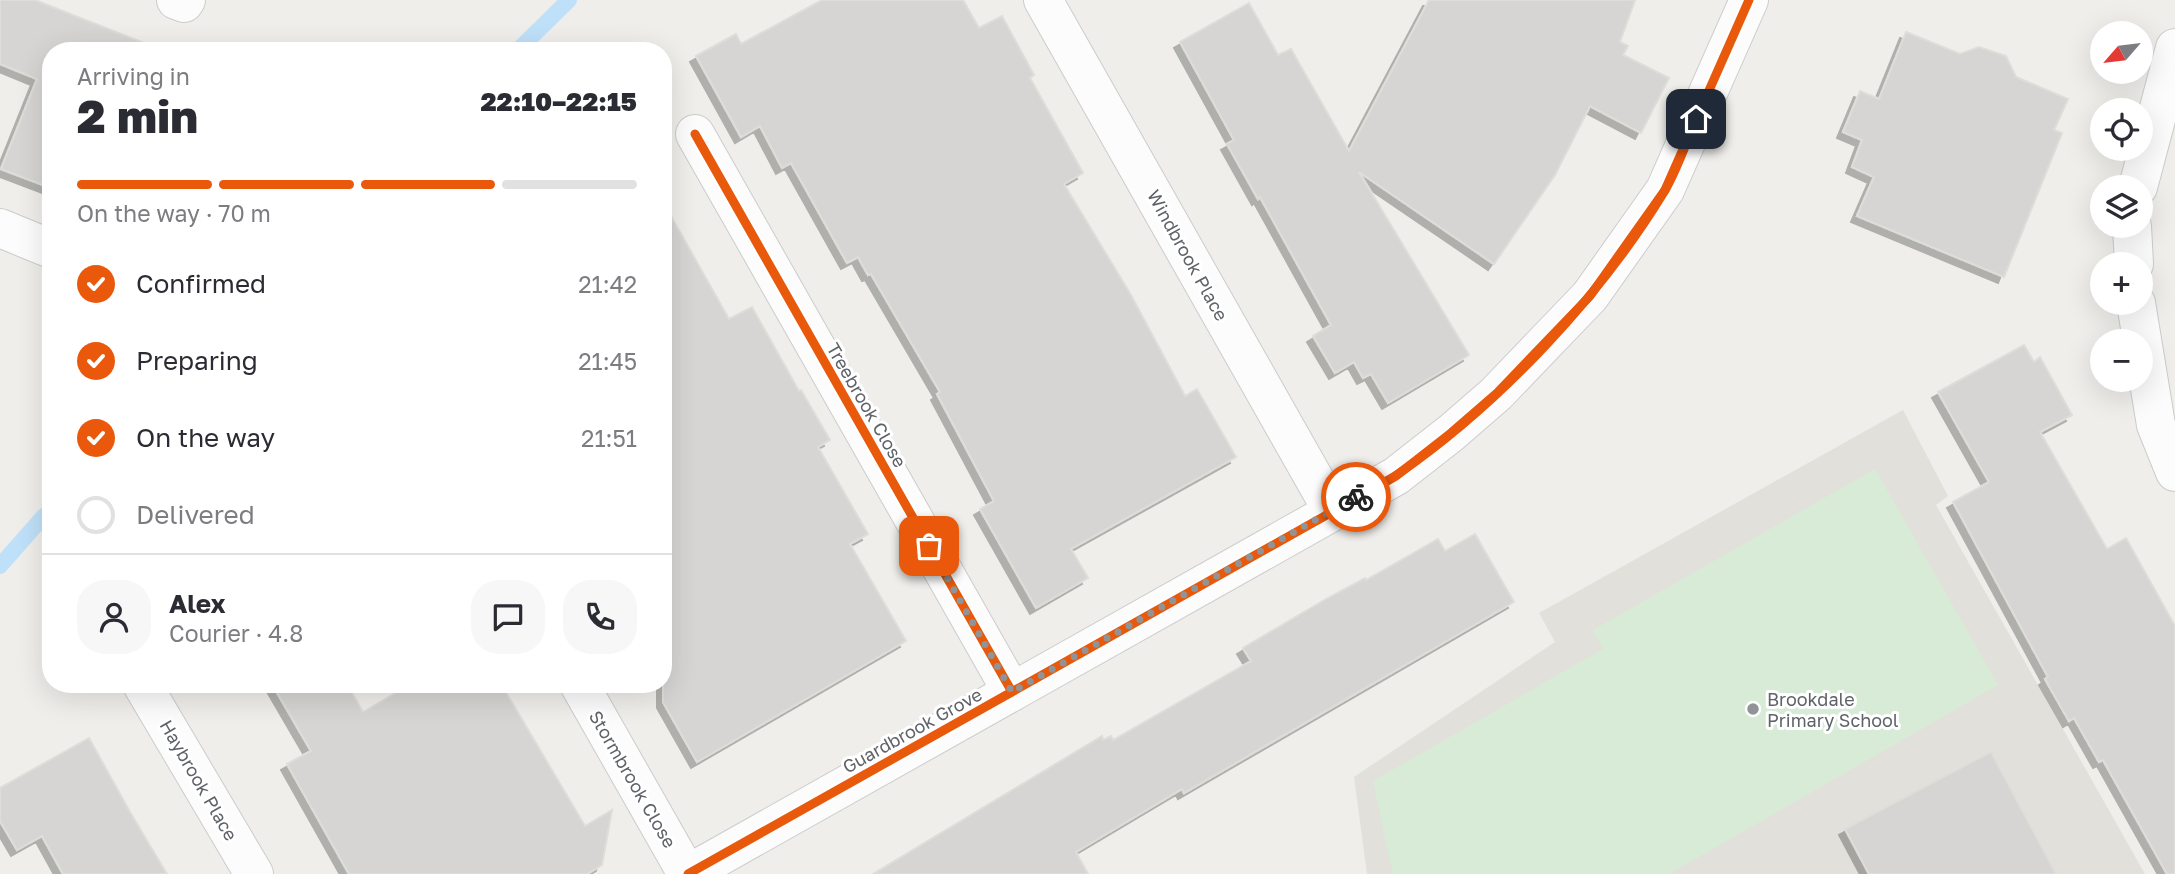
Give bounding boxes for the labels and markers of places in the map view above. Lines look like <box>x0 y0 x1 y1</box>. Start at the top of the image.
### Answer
pin <box>1666 89 1726 149</box>
pin <box>899 516 959 576</box>
place label: Brookdale Primary School <box>1767 688 1899 731</box>
marker: Brookdale Primary School <box>1745 701 1761 717</box>

